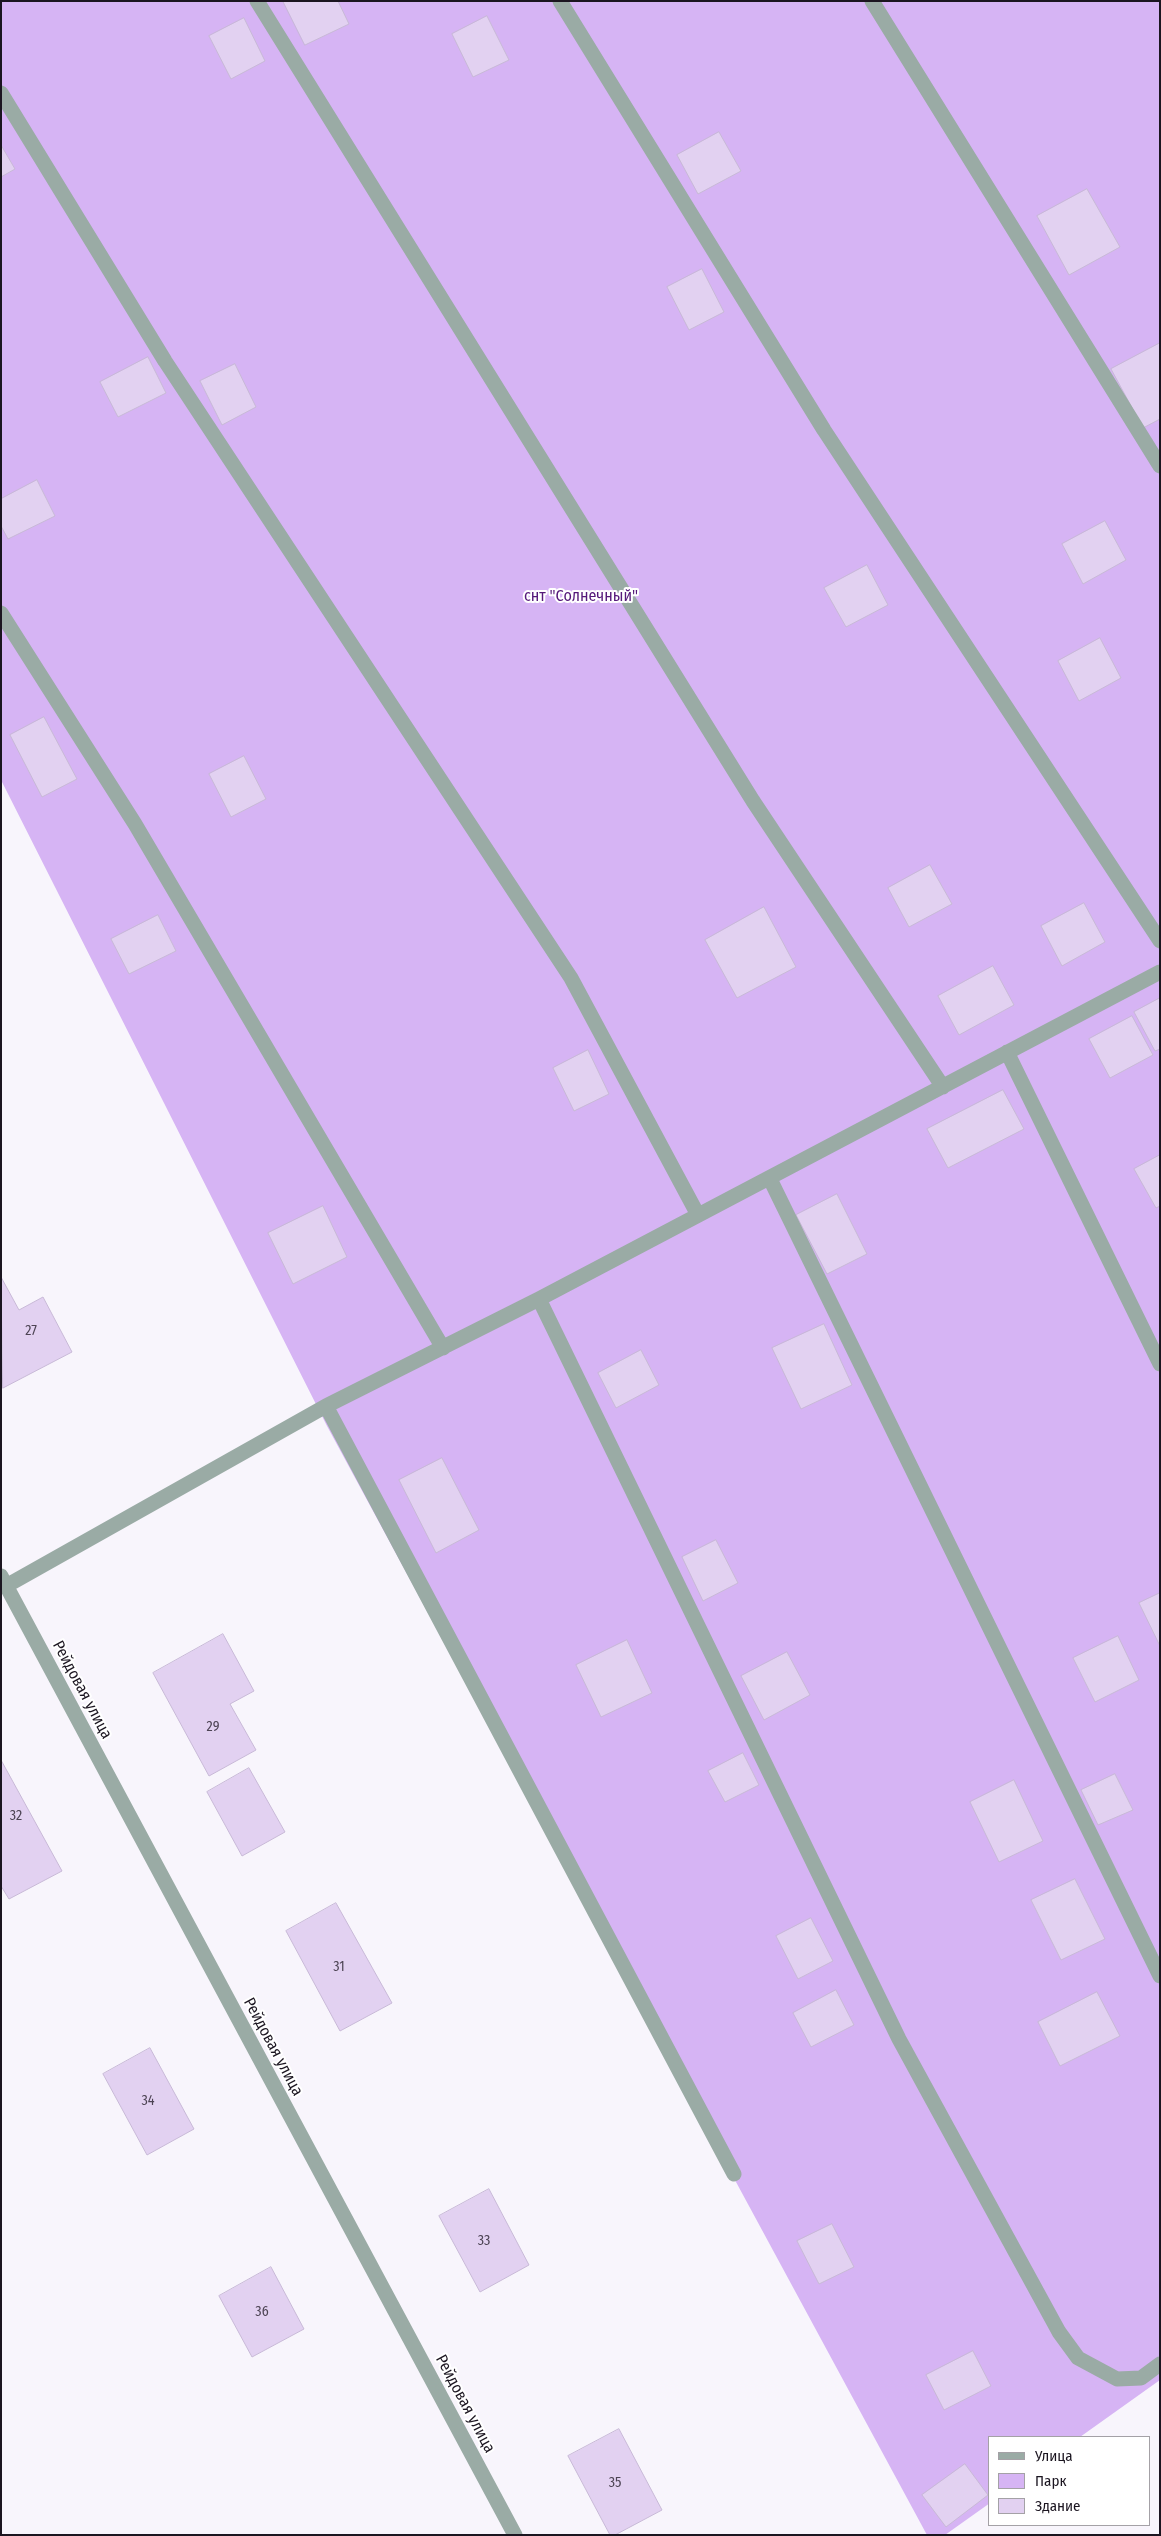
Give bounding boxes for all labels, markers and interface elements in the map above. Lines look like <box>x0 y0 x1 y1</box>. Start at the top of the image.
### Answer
park label: снт "Солнечный" <box>524 587 638 607</box>
house number: 27 <box>25 1323 37 1339</box>
street label: Рейдовая улица <box>48 1638 116 1742</box>
house number: 29 <box>207 1719 219 1735</box>
house number: 32 <box>10 1808 22 1824</box>
house number: 31 <box>333 1959 345 1975</box>
street label: Рейдовая улица <box>239 1995 307 2099</box>
house number: 34 <box>141 2093 155 2109</box>
house number: 33 <box>478 2233 490 2249</box>
house number: 36 <box>255 2304 269 2320</box>
street label: Рейдовая улица <box>431 2352 499 2456</box>
legend <box>988 2436 1151 2526</box>
text: Улица <box>1035 2447 1073 2465</box>
text: Парк <box>1035 2472 1066 2490</box>
house number: 35 <box>609 2475 621 2491</box>
text: Здание <box>1035 2497 1081 2515</box>

